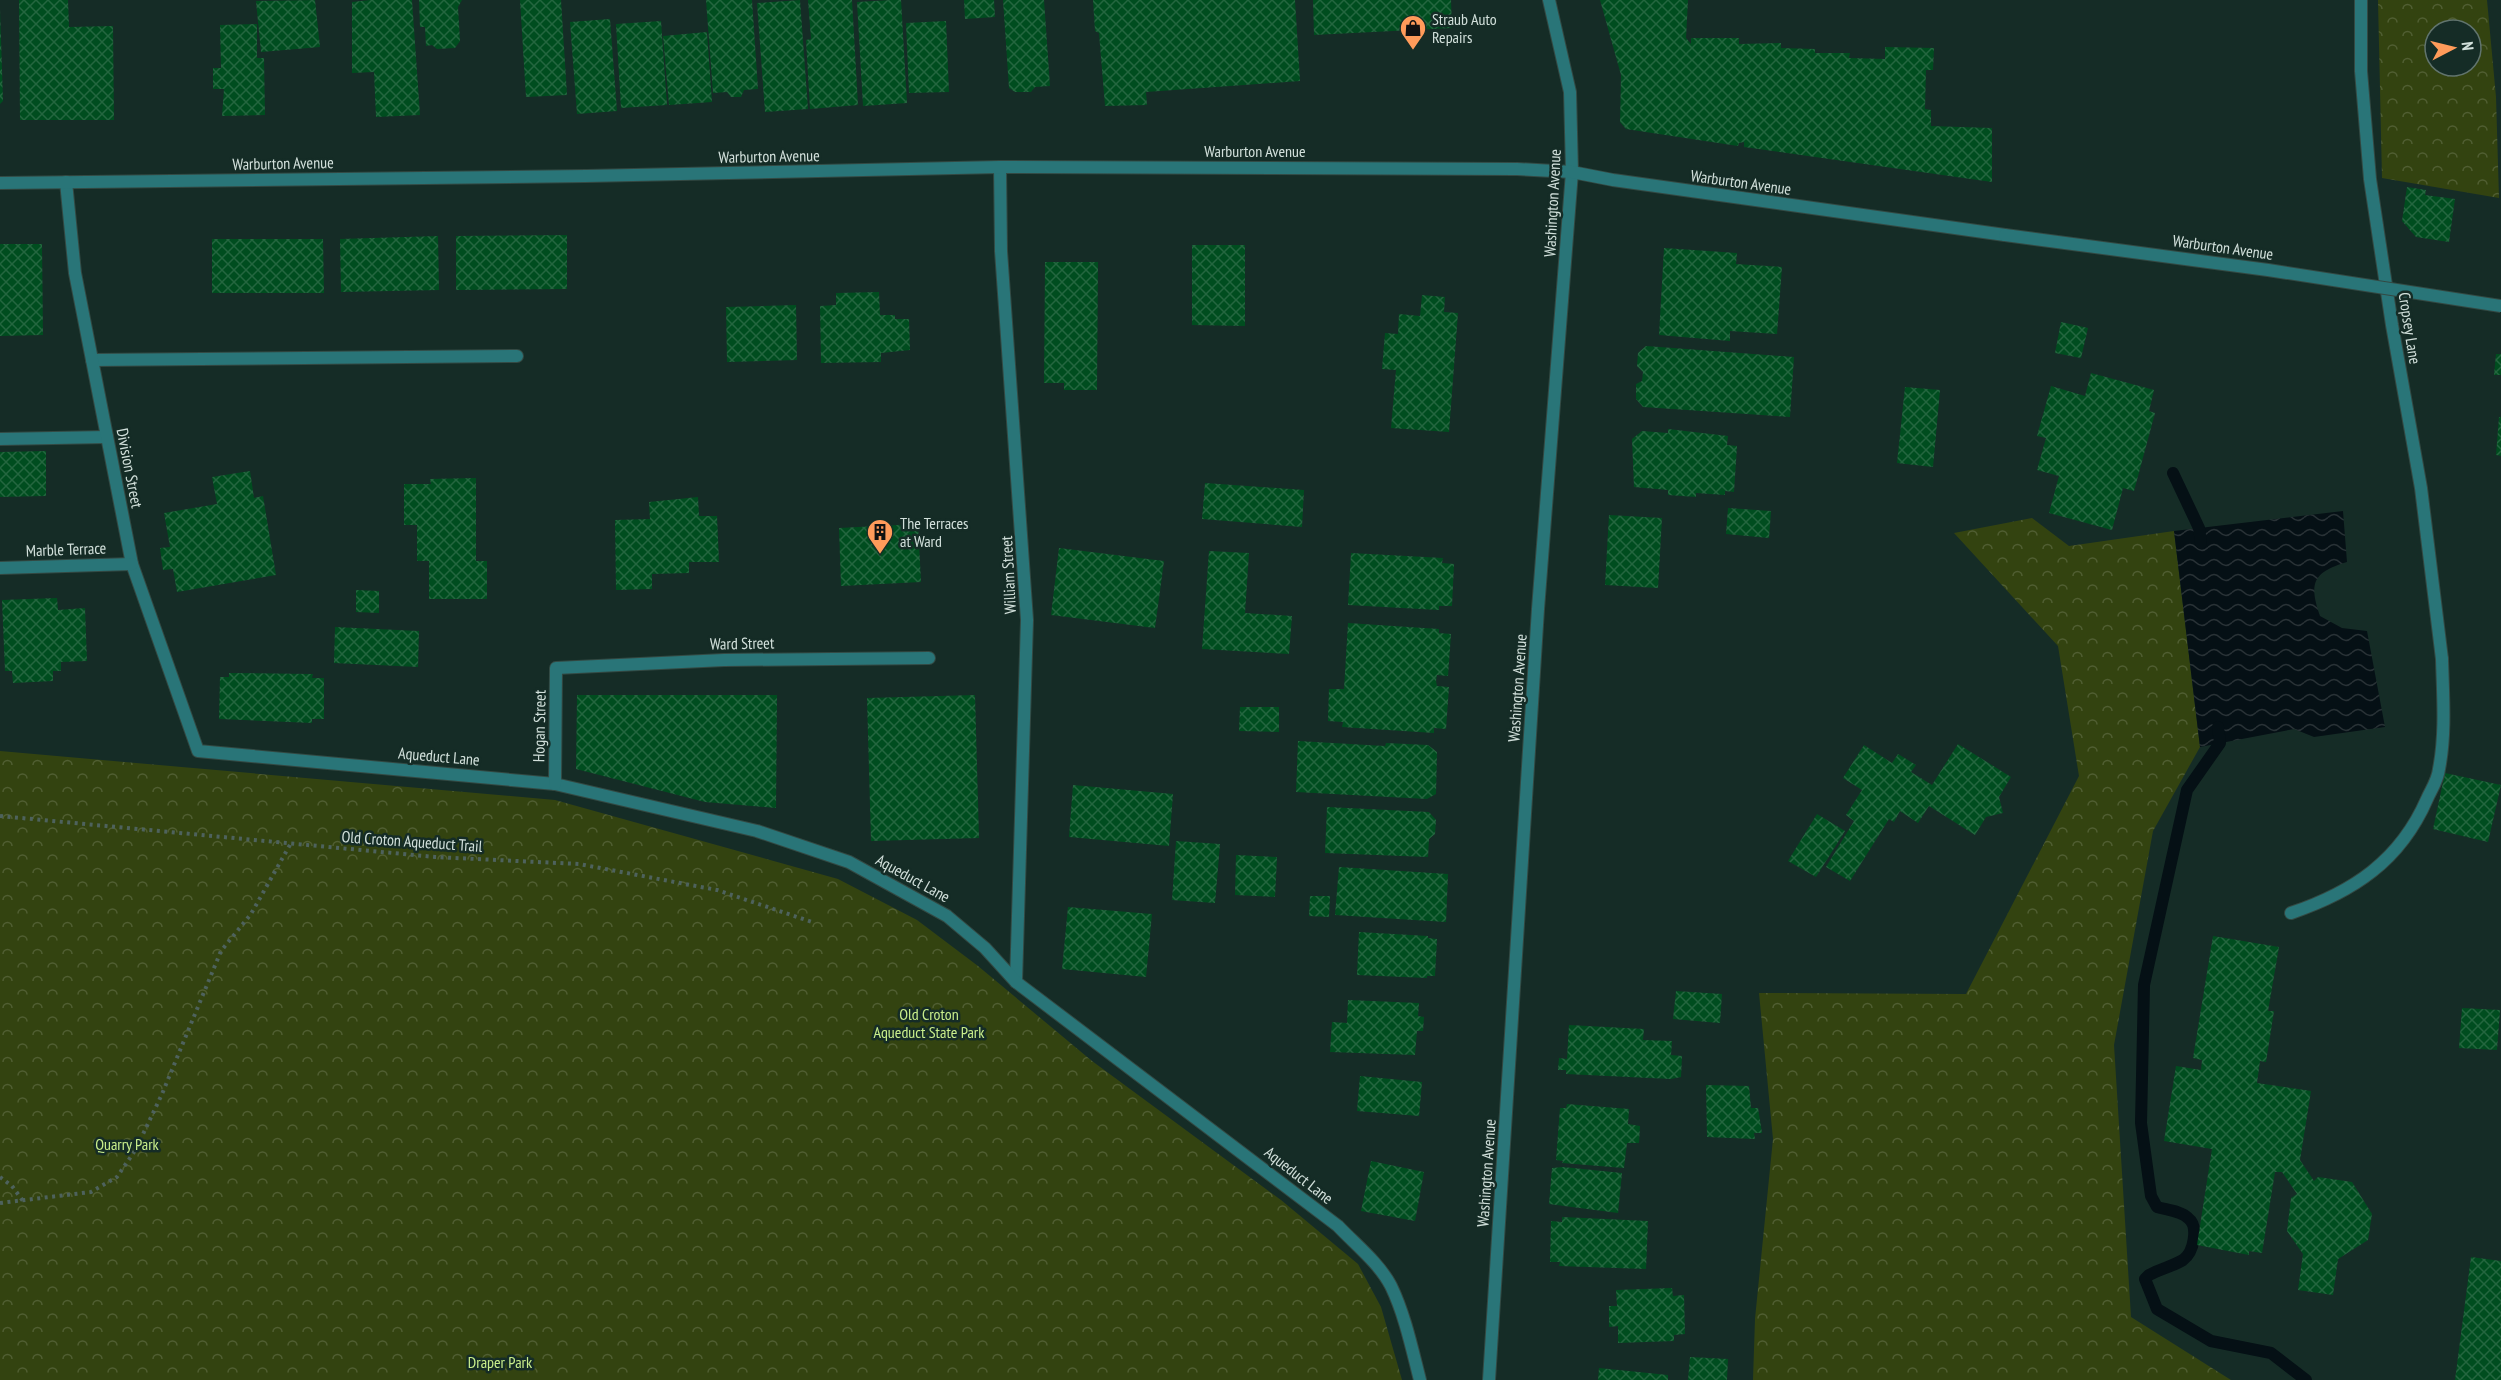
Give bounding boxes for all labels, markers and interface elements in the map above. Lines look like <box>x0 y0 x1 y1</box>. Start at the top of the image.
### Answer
place label: Straub Auto Repairs <box>1432 9 1497 47</box>
shop icon: Straub Auto Repairs <box>1398 13 1428 51</box>
north arrow <box>2423 18 2483 78</box>
text: N <box>2457 41 2478 52</box>
street label: Warburton Avenue <box>1204 141 1306 161</box>
street label: Warburton Avenue <box>718 145 820 167</box>
street label: Washington Avenue <box>1539 148 1565 258</box>
street label: Warburton Avenue <box>232 152 334 174</box>
street label: Warburton Avenue <box>1689 165 1793 199</box>
street label: Warburton Avenue <box>2171 230 2275 264</box>
street label: Cropsey Lane <box>2394 291 2426 365</box>
street label: Division Street <box>112 426 148 510</box>
place label: The Terraces at Ward <box>900 513 969 551</box>
building icon: The Terraces at Ward <box>865 517 895 555</box>
street label: William Street <box>996 535 1020 615</box>
street label: Marble Terrace <box>25 538 107 560</box>
street label: Ward Street <box>710 632 775 654</box>
street label: Washington Avenue <box>1503 633 1531 743</box>
street label: Hogan Street <box>528 689 550 762</box>
street label: Aqueduct Lane <box>397 742 481 770</box>
street label: Old Croton Aqueduct Trail <box>341 826 483 856</box>
street label: Aqueduct Lane <box>872 849 954 907</box>
park label: Old Croton Aqueduct State Park <box>874 1004 985 1042</box>
street label: Washington Avenue <box>1472 1118 1500 1228</box>
park label: Quarry Park <box>95 1134 160 1154</box>
street label: Aqueduct Lane <box>1261 1142 1337 1208</box>
park label: Draper Park <box>468 1352 533 1372</box>

